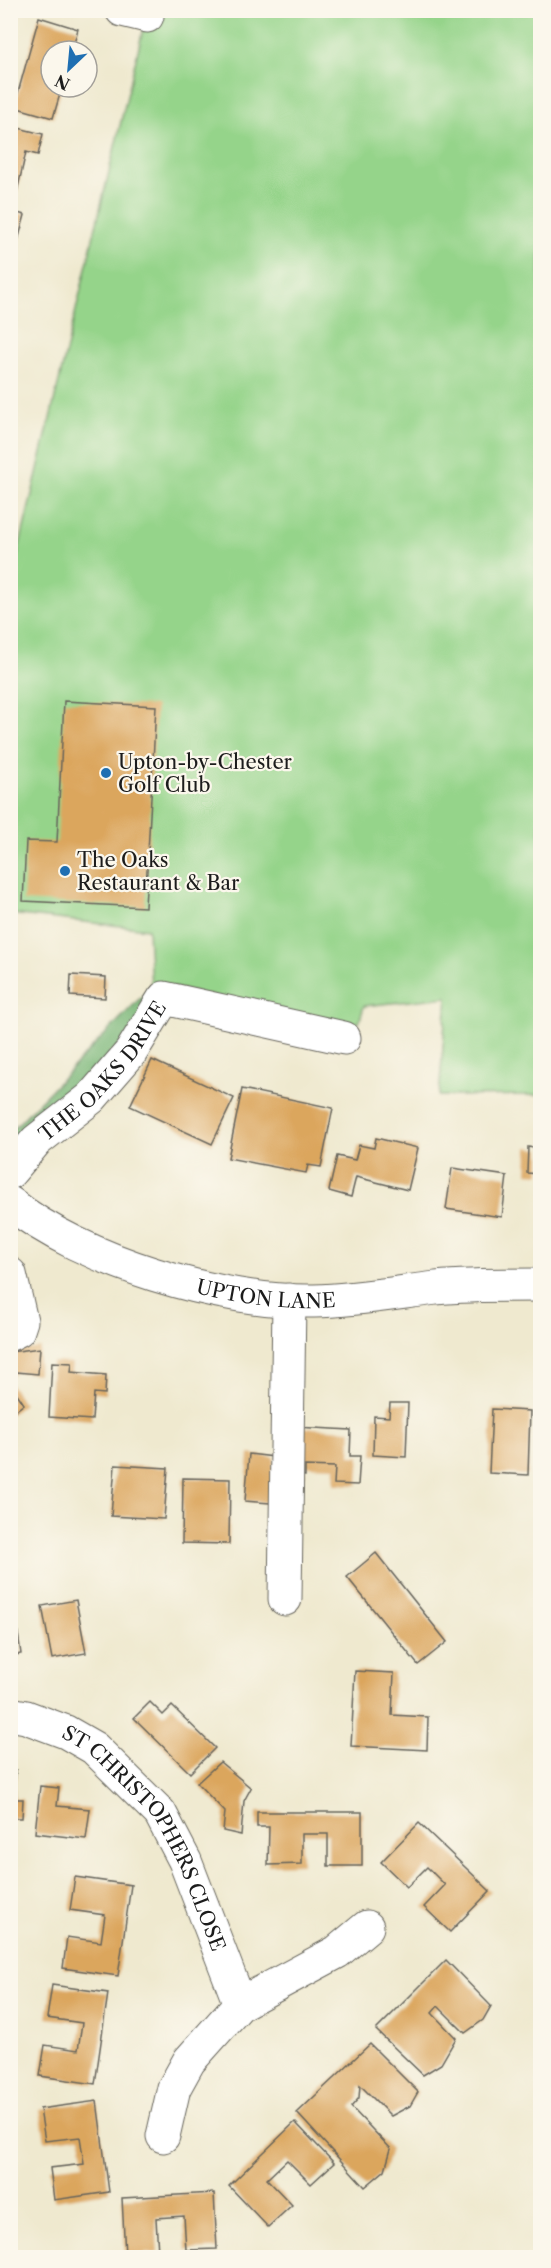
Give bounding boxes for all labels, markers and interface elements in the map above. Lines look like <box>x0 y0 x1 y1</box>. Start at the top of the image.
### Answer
north arrow <box>39 39 99 99</box>
text: N <box>52 70 73 95</box>
place label: Upton-by-Chester Golf Club <box>118 750 293 797</box>
marker: Upton-by-Chester Golf Club <box>99 766 113 780</box>
place label: The Oaks Restaurant & Bar <box>77 848 240 895</box>
marker: The Oaks Restaurant & Bar <box>58 864 72 878</box>
street label: THE OAKS DRIVE <box>34 997 171 1146</box>
street label: UPTON LANE <box>194 1275 336 1313</box>
street label: ST CHRISTOPHERS CLOSE <box>58 1720 230 1954</box>

